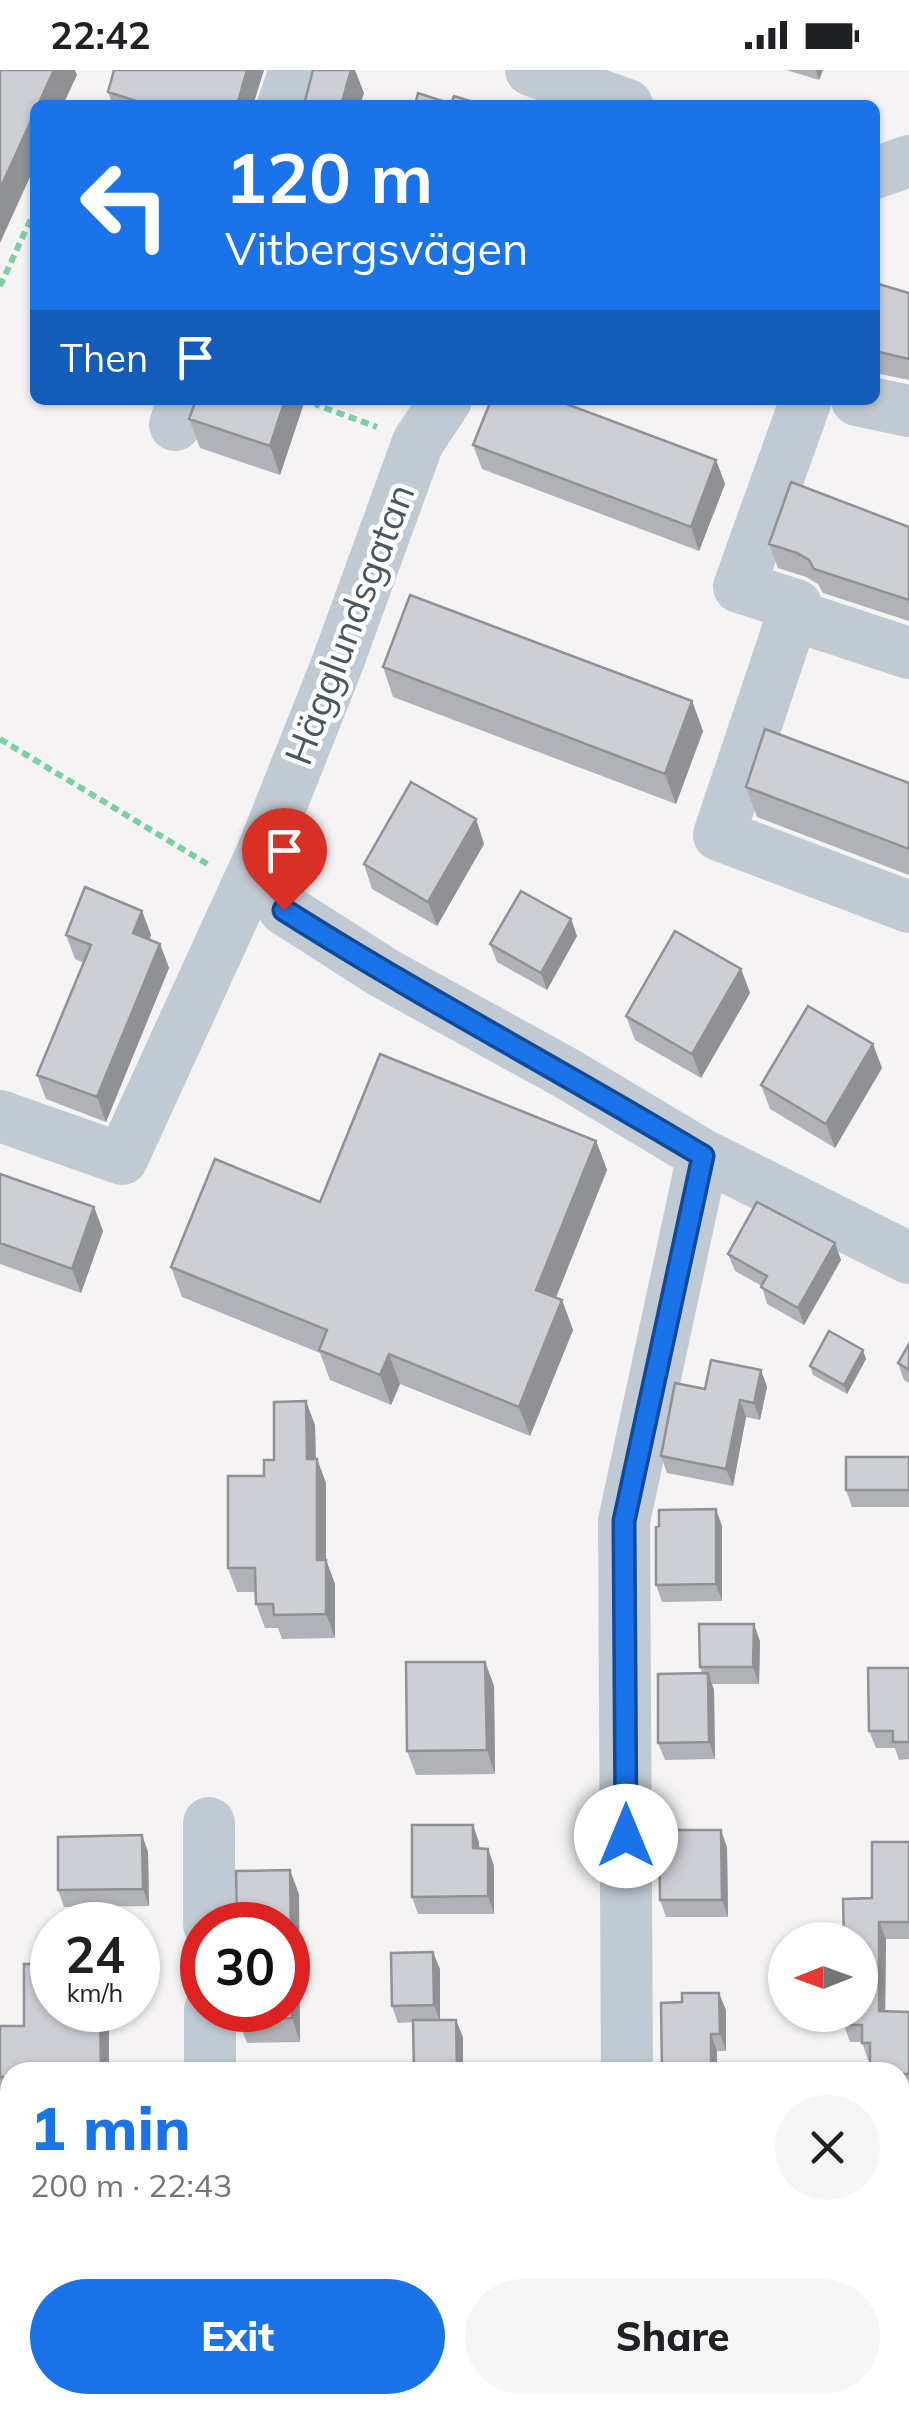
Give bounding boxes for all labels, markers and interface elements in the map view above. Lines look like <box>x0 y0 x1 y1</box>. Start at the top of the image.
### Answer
text: 22:42 <box>50 11 151 59</box>
text: 120 m <box>225 133 433 221</box>
icon: left <box>60 140 190 270</box>
text: Vitbergsvägen <box>225 220 528 276</box>
icon: arrive <box>168 330 223 385</box>
text: Then <box>60 334 148 382</box>
street label: Hägglundsgatan <box>273 477 425 771</box>
pin <box>242 808 327 911</box>
icon: arrive <box>257 823 312 878</box>
position arrow <box>574 1784 678 1888</box>
speed limit sign: 30 <box>180 1902 310 2032</box>
north arrow <box>768 1922 878 2032</box>
map controls <box>768 1922 878 2032</box>
text: 24 <box>65 1923 125 1986</box>
text: km/h <box>67 1977 123 2008</box>
text: 1 min <box>30 2090 191 2165</box>
button: close <box>775 2095 880 2200</box>
text: 200 m · 22:43 <box>30 2165 232 2205</box>
button: Exit <box>30 2279 445 2394</box>
button: Share <box>465 2279 880 2394</box>

